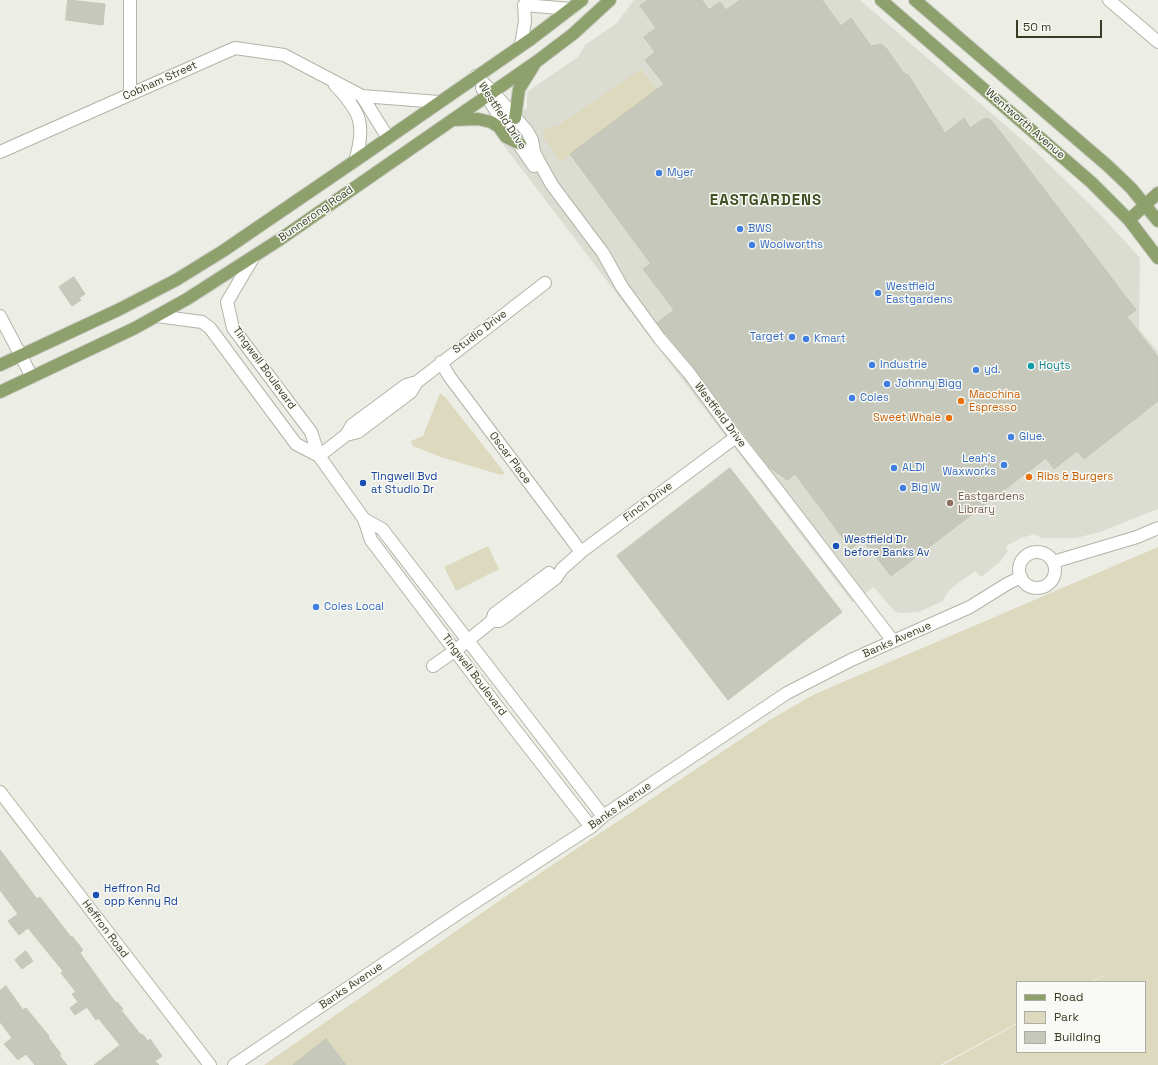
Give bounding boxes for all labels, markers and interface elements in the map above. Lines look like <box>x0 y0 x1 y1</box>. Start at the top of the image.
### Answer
scale bar <box>1018 12 1104 38</box>
text: 50 m <box>1023 19 1051 35</box>
street label: Cobham Street <box>121 59 199 103</box>
street label: Westfield Drive <box>475 80 529 152</box>
street label: Wentworth Avenue <box>983 86 1067 162</box>
place label: Myer <box>667 166 694 180</box>
marker: Myer <box>654 168 664 178</box>
street label: Bunnerong Road <box>276 183 356 245</box>
district label: EASTGARDENS <box>710 192 822 210</box>
place label: BWS <box>748 222 772 236</box>
marker: BWS <box>735 224 745 234</box>
place label: Woolworths <box>760 238 823 252</box>
marker: Woolworths <box>747 240 757 250</box>
place label: Westfield Eastgardens <box>886 280 952 306</box>
marker: Westfield Eastgardens <box>873 288 883 298</box>
street label: Studio Drive <box>450 307 510 357</box>
street label: Tingwell Boulevard <box>230 324 298 412</box>
place label: Target <box>750 330 784 344</box>
marker: Target <box>787 332 797 342</box>
place label: Kmart <box>814 332 846 346</box>
marker: Kmart <box>801 334 811 344</box>
place label: Industrie <box>880 358 927 372</box>
place label: Hoyts <box>1039 359 1071 373</box>
marker: Industrie <box>867 360 877 370</box>
marker: Hoyts <box>1026 361 1036 371</box>
place label: yd. <box>984 363 1001 377</box>
marker: yd. <box>971 365 981 375</box>
place label: Johnny Bigg <box>895 377 962 391</box>
marker: Johnny Bigg <box>882 379 892 389</box>
street label: Westfield Drive <box>691 380 749 450</box>
place label: Macchina Espresso <box>969 388 1020 414</box>
place label: Coles <box>860 391 889 405</box>
marker: Coles <box>847 393 857 403</box>
marker: Macchina Espresso <box>956 396 966 406</box>
place label: Sweet Whale <box>873 411 941 425</box>
marker: Sweet Whale <box>944 413 954 423</box>
street label: Oscar Place <box>486 429 534 487</box>
place label: Glue. <box>1019 430 1045 444</box>
marker: Glue. <box>1006 432 1016 442</box>
place label: Leah’s Waxworks <box>942 452 996 478</box>
marker: Leah’s Waxworks <box>999 460 1009 470</box>
place label: ALDI <box>902 461 925 475</box>
marker: ALDI <box>889 463 899 473</box>
place label: Tingwell Bvd at Studio Dr <box>371 470 437 496</box>
place label: Ribs & Burgers <box>1037 470 1113 484</box>
marker: Ribs & Burgers <box>1024 472 1034 482</box>
marker: Tingwell Bvd at Studio Dr <box>358 478 368 488</box>
street label: Finch Drive <box>621 479 675 525</box>
place label: Big W <box>911 481 940 495</box>
marker: Big W <box>898 483 908 493</box>
place label: Eastgardens Library <box>958 490 1024 516</box>
marker: Eastgardens Library <box>945 498 955 508</box>
place label: Westfield Dr before Banks Av <box>844 533 929 559</box>
marker: Westfield Dr before Banks Av <box>831 541 841 551</box>
place label: Coles Local <box>324 600 384 614</box>
marker: Coles Local <box>311 602 321 612</box>
street label: Banks Avenue <box>861 619 933 661</box>
street label: Tingwell Boulevard <box>439 631 509 719</box>
street label: Banks Avenue <box>586 779 654 833</box>
place label: Heffron Rd opp Kenny Rd <box>104 882 178 908</box>
marker: Heffron Rd opp Kenny Rd <box>91 890 101 900</box>
street label: Heffron Road <box>79 897 131 961</box>
street label: Banks Avenue <box>317 960 385 1012</box>
legend <box>1016 981 1146 1053</box>
text: Road <box>1054 989 1083 1005</box>
text: Park <box>1054 1009 1079 1025</box>
text: Building <box>1054 1029 1101 1045</box>

